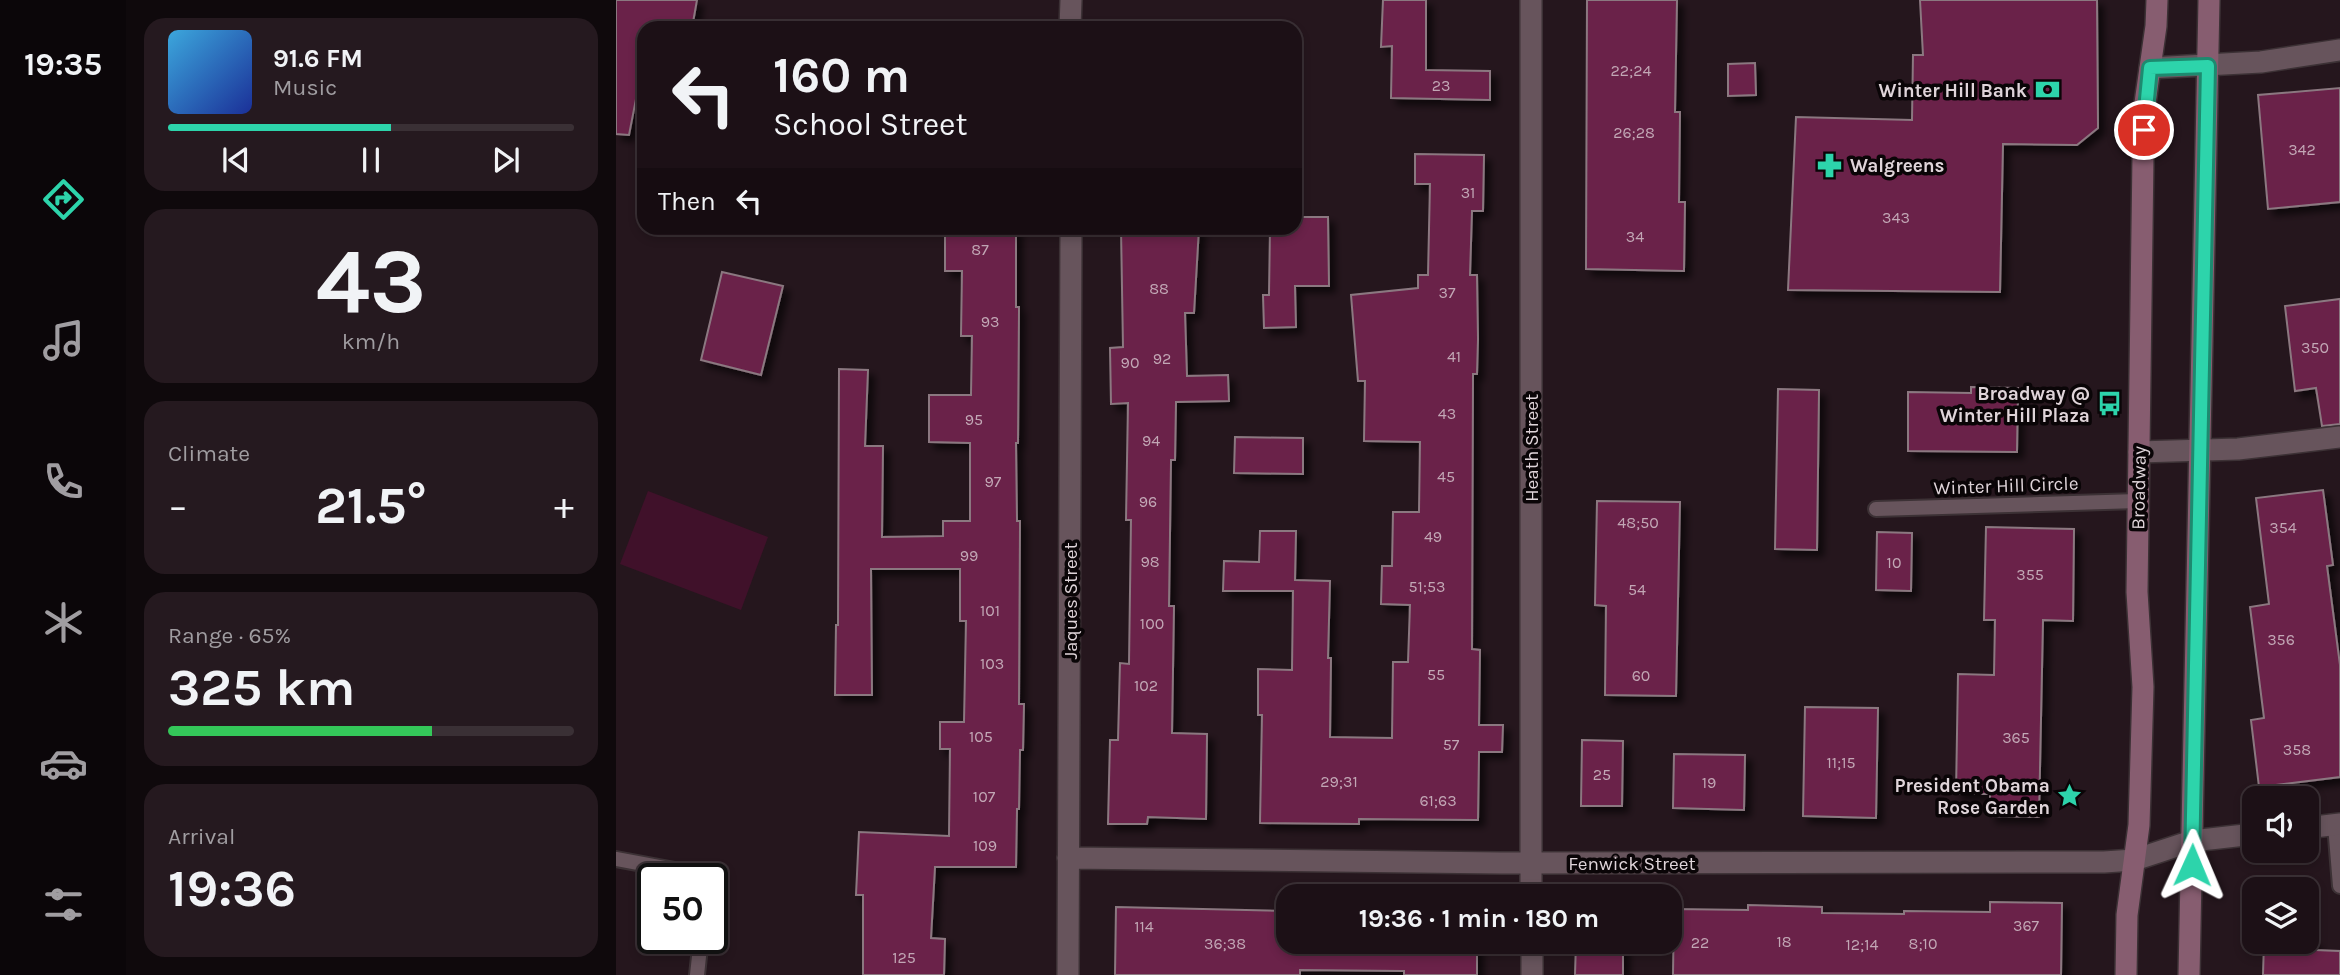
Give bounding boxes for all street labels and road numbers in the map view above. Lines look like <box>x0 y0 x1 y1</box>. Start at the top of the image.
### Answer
street label: Heath Street <box>1521 394 1543 502</box>
street label: Broadway <box>2127 446 2151 530</box>
street label: Winter Hill Circle <box>1933 472 2079 500</box>
street label: Jaques Street <box>1060 542 1082 660</box>
street label: Fenwick Street <box>1568 853 1696 875</box>

